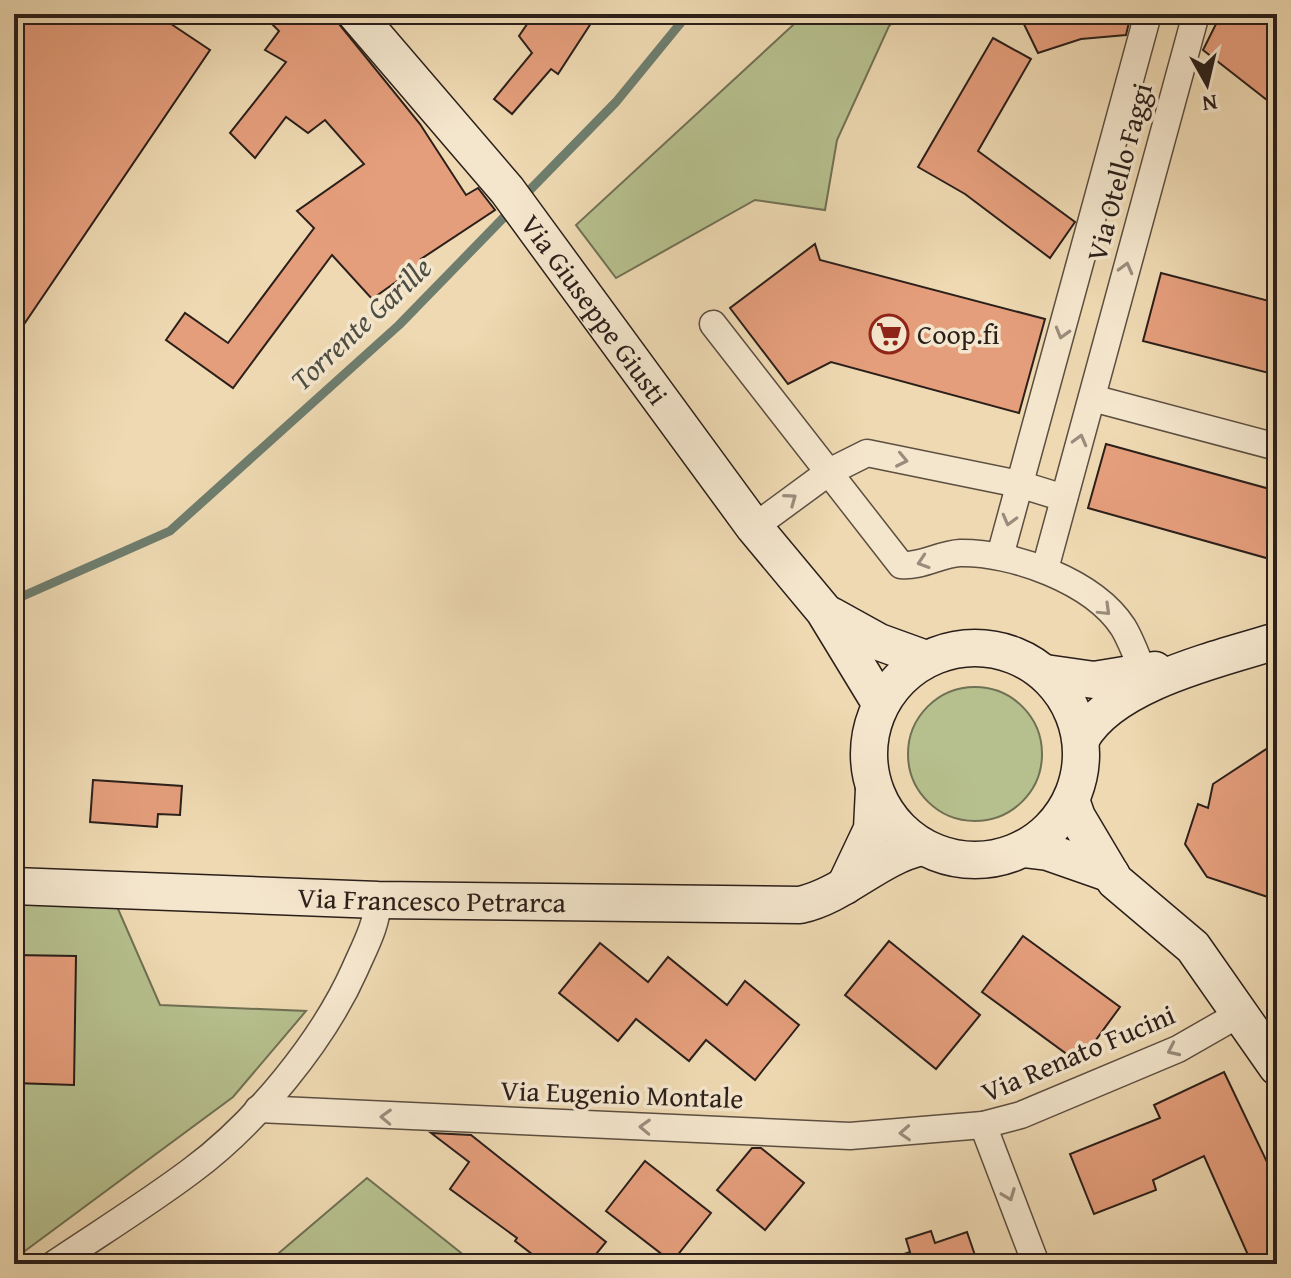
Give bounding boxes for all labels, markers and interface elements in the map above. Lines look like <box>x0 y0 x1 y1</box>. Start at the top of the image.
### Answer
north arrow <box>1167 44 1247 124</box>
street label: Via Otello Faggi <box>1075 78 1162 266</box>
text: N <box>1200 87 1219 121</box>
street label: Via Giuseppe Giusti <box>511 205 679 413</box>
water label: Torrente Garille <box>280 246 441 401</box>
one-way arrow <box>1116 262 1133 276</box>
supermarket icon: Coop.fi <box>868 313 910 355</box>
place label: Coop.fi <box>917 313 1000 354</box>
one-way arrow <box>1055 325 1071 339</box>
one-way arrow <box>1071 433 1088 447</box>
one-way arrow <box>895 451 908 468</box>
one-way arrow <box>783 495 797 509</box>
one-way arrow <box>1002 513 1019 527</box>
one-way arrow <box>917 553 930 569</box>
one-way arrow <box>1096 600 1111 614</box>
street label: Via Francesco Petrarca <box>297 876 567 922</box>
street label: Via Renato Fucini <box>975 993 1181 1112</box>
one-way arrow <box>1167 1041 1182 1057</box>
street label: Via Eugenio Montale <box>500 1069 744 1118</box>
one-way arrow <box>379 1109 392 1126</box>
one-way arrow <box>639 1119 651 1136</box>
one-way arrow <box>898 1124 911 1141</box>
one-way arrow <box>999 1187 1016 1201</box>

